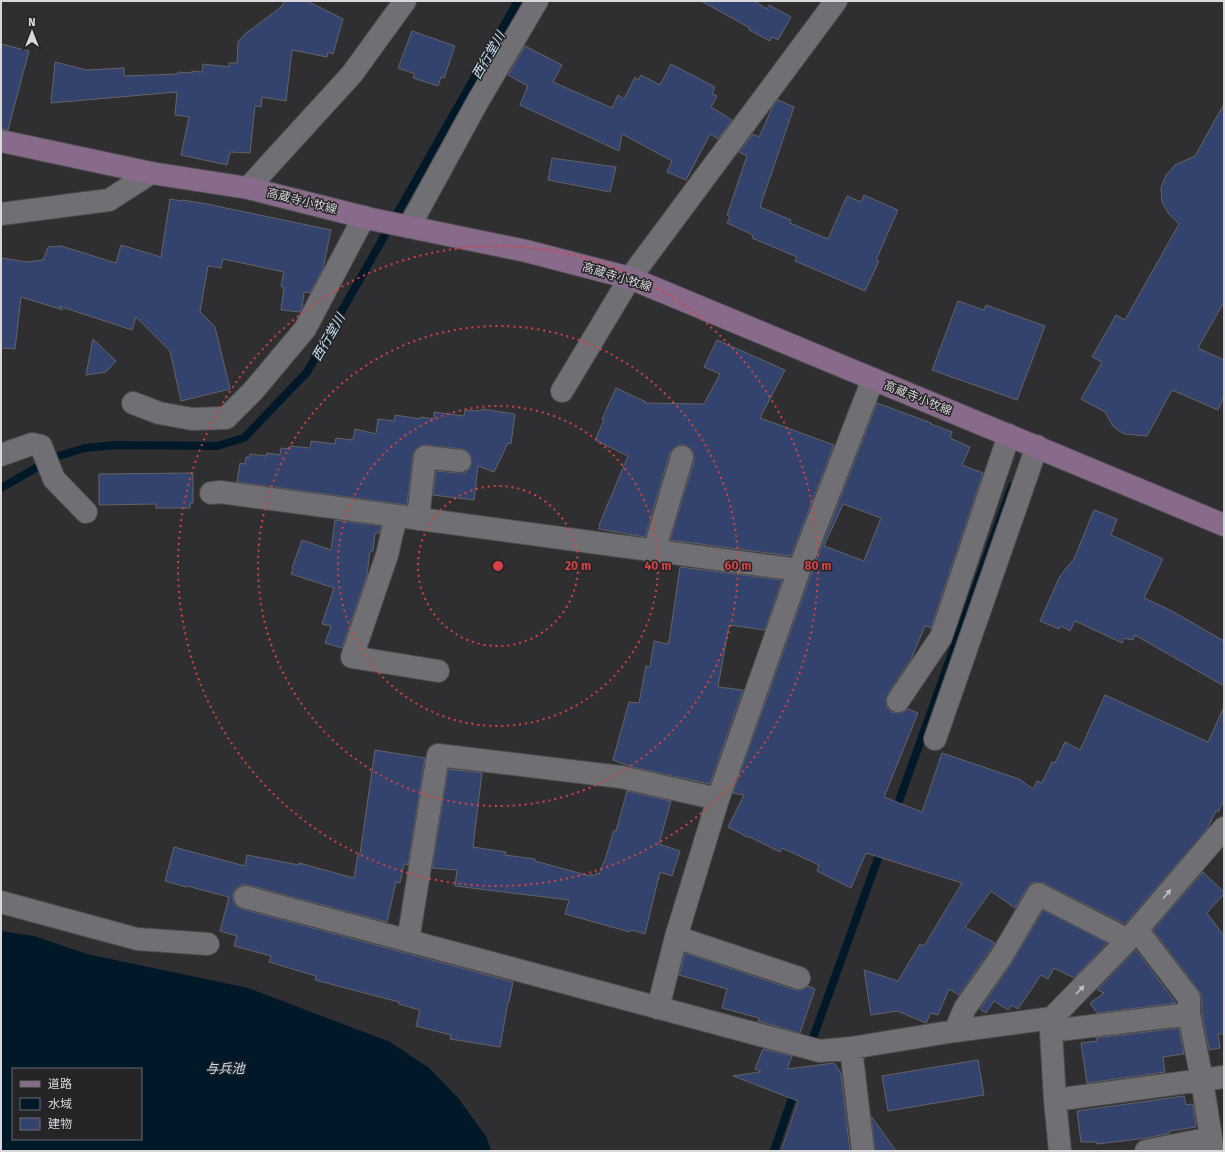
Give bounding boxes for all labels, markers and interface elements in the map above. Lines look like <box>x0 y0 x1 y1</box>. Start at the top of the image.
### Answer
north arrow <box>12 12 52 52</box>
text: N <box>28 16 36 29</box>
water label: 西行堂川 <box>469 27 509 82</box>
street label: 高蔵寺小牧線 <box>265 185 339 217</box>
street label: 高蔵寺小牧線 <box>581 260 653 294</box>
water label: 西行堂川 <box>309 309 349 364</box>
street label: 高蔵寺小牧線 <box>882 378 954 418</box>
centre of rings <box>491 559 505 573</box>
text: 20 m <box>565 559 591 573</box>
text: 40 m <box>645 559 671 573</box>
text: 60 m <box>725 559 751 573</box>
text: 80 m <box>805 559 831 573</box>
one-way arrow <box>1163 889 1172 900</box>
one-way arrow <box>1075 985 1085 995</box>
water label: 与兵池 <box>205 1061 246 1076</box>
legend <box>12 1068 142 1140</box>
text: 道路 <box>48 1077 72 1091</box>
text: 水域 <box>48 1097 72 1111</box>
text: 建物 <box>48 1117 72 1131</box>

